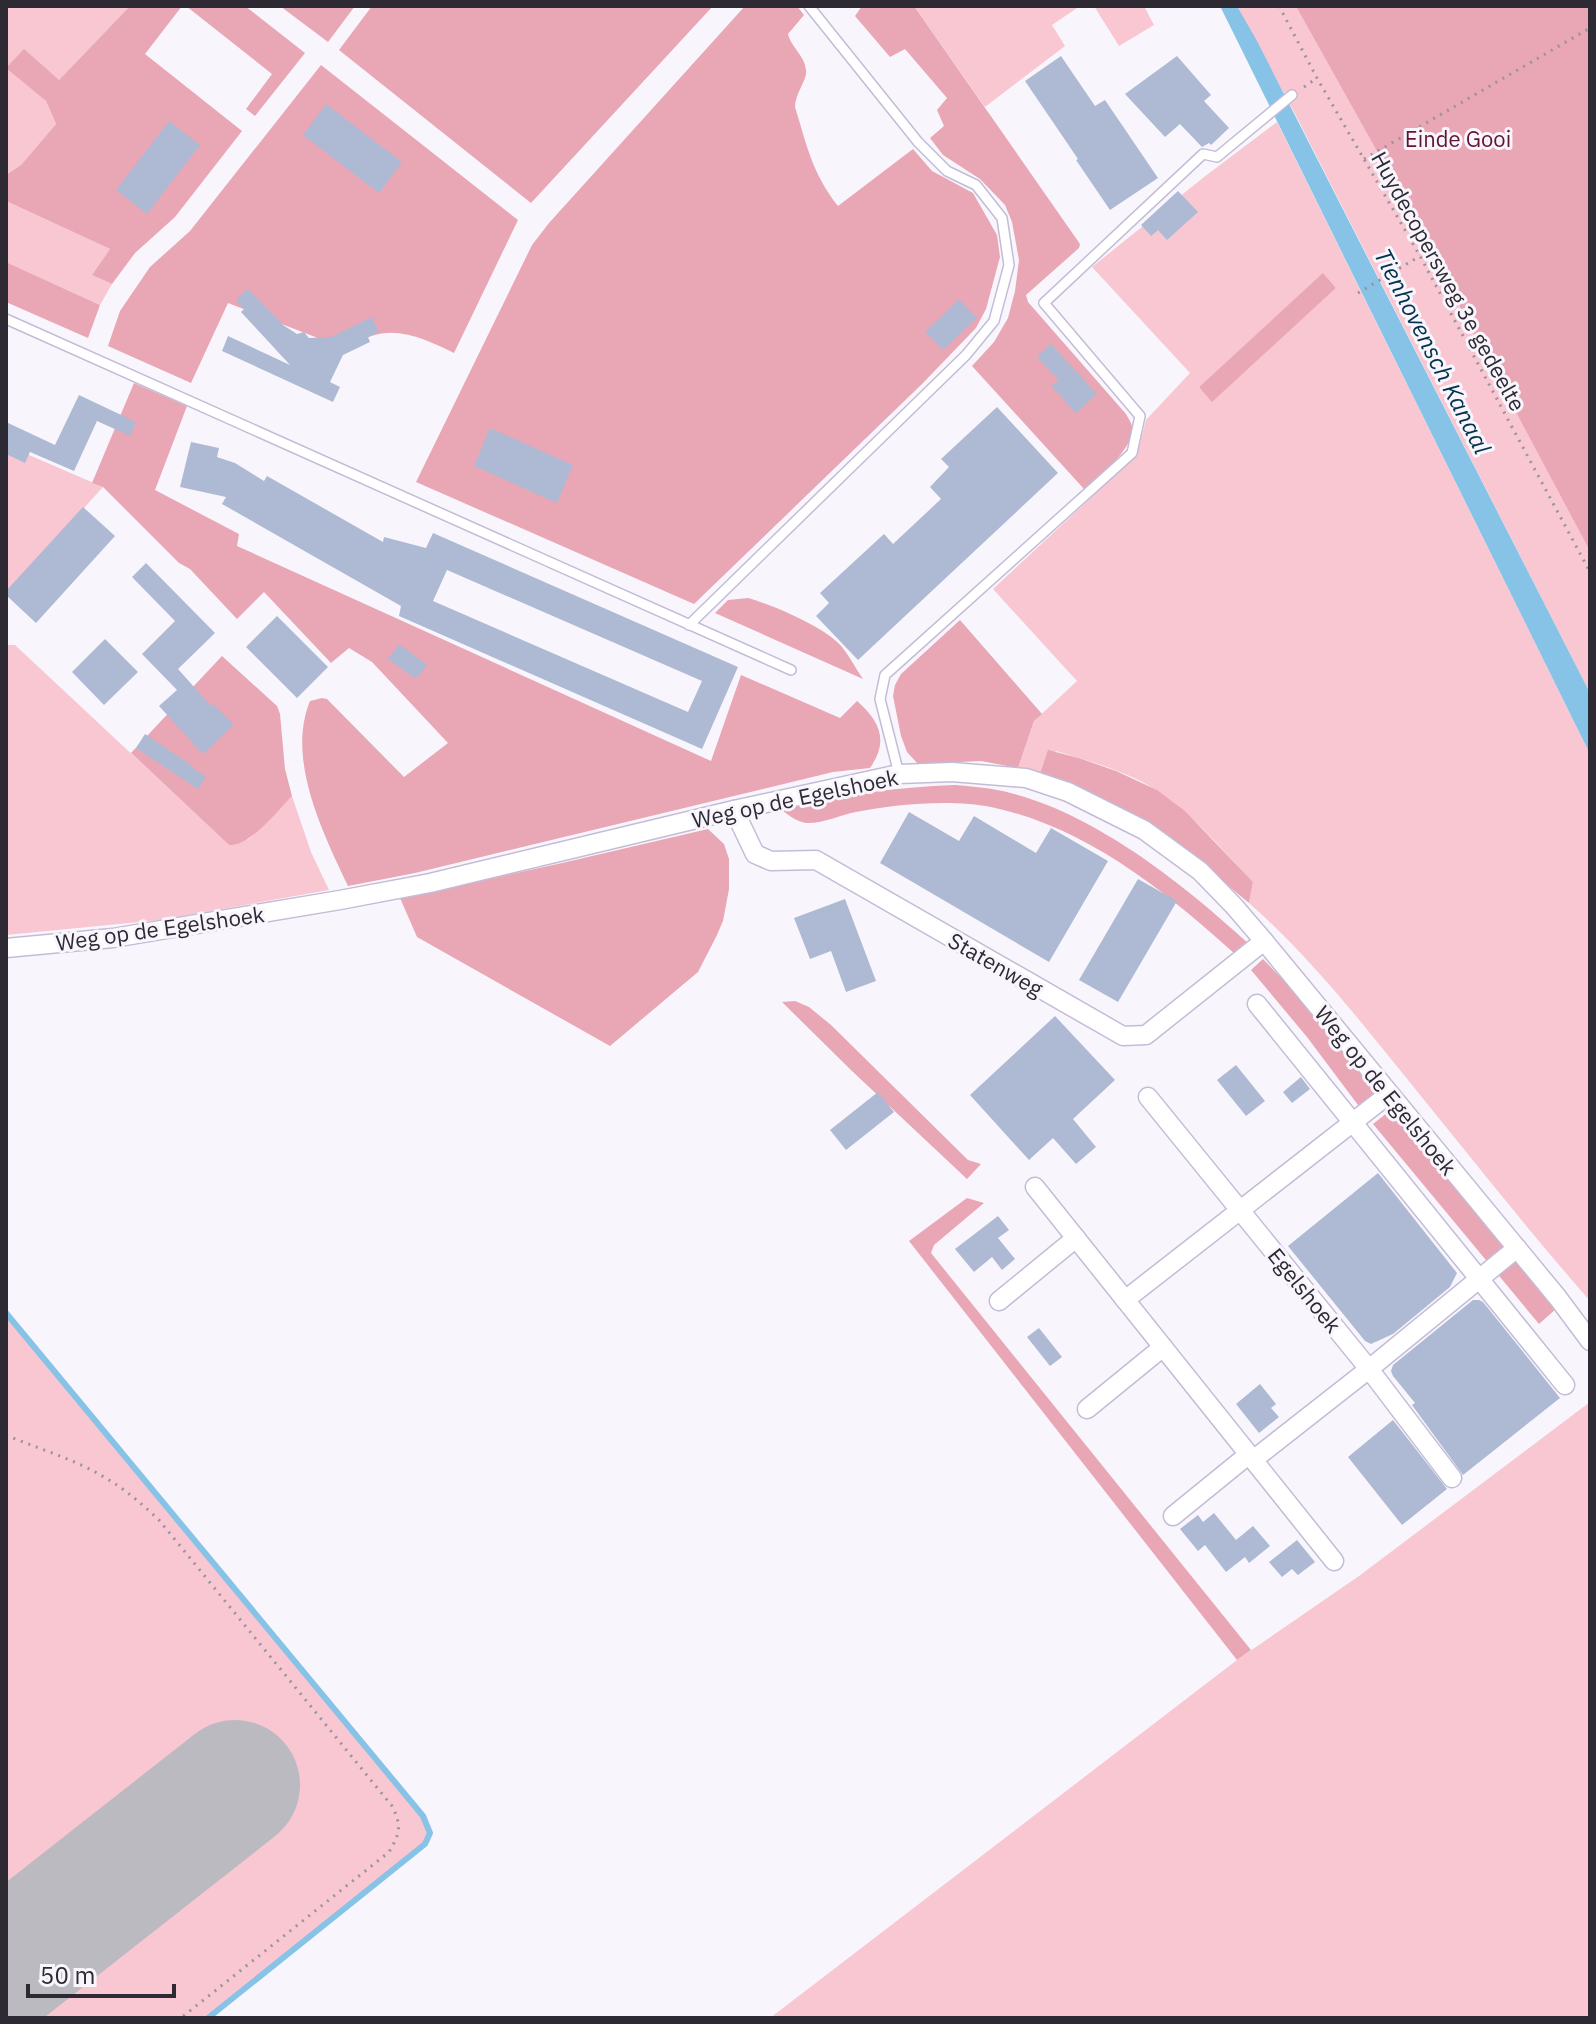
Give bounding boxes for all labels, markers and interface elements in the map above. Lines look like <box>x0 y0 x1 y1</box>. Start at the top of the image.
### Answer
park label: Einde Gooi <box>1405 124 1511 153</box>
street label: Huydecopersweg 3e gedeelte <box>1365 146 1533 416</box>
water label: Tienhovensch Kanaal <box>1367 243 1499 460</box>
street label: Weg op de Egelshoek <box>689 762 901 834</box>
street label: Weg op de Egelshoek <box>54 899 266 957</box>
street label: Statenweg <box>943 925 1049 1003</box>
street label: Weg op de Egelshoek <box>1309 999 1464 1181</box>
street label: Egelshoek <box>1262 1241 1348 1339</box>
scale bar <box>28 1948 174 1998</box>
text: 50 m <box>40 1959 95 1991</box>

